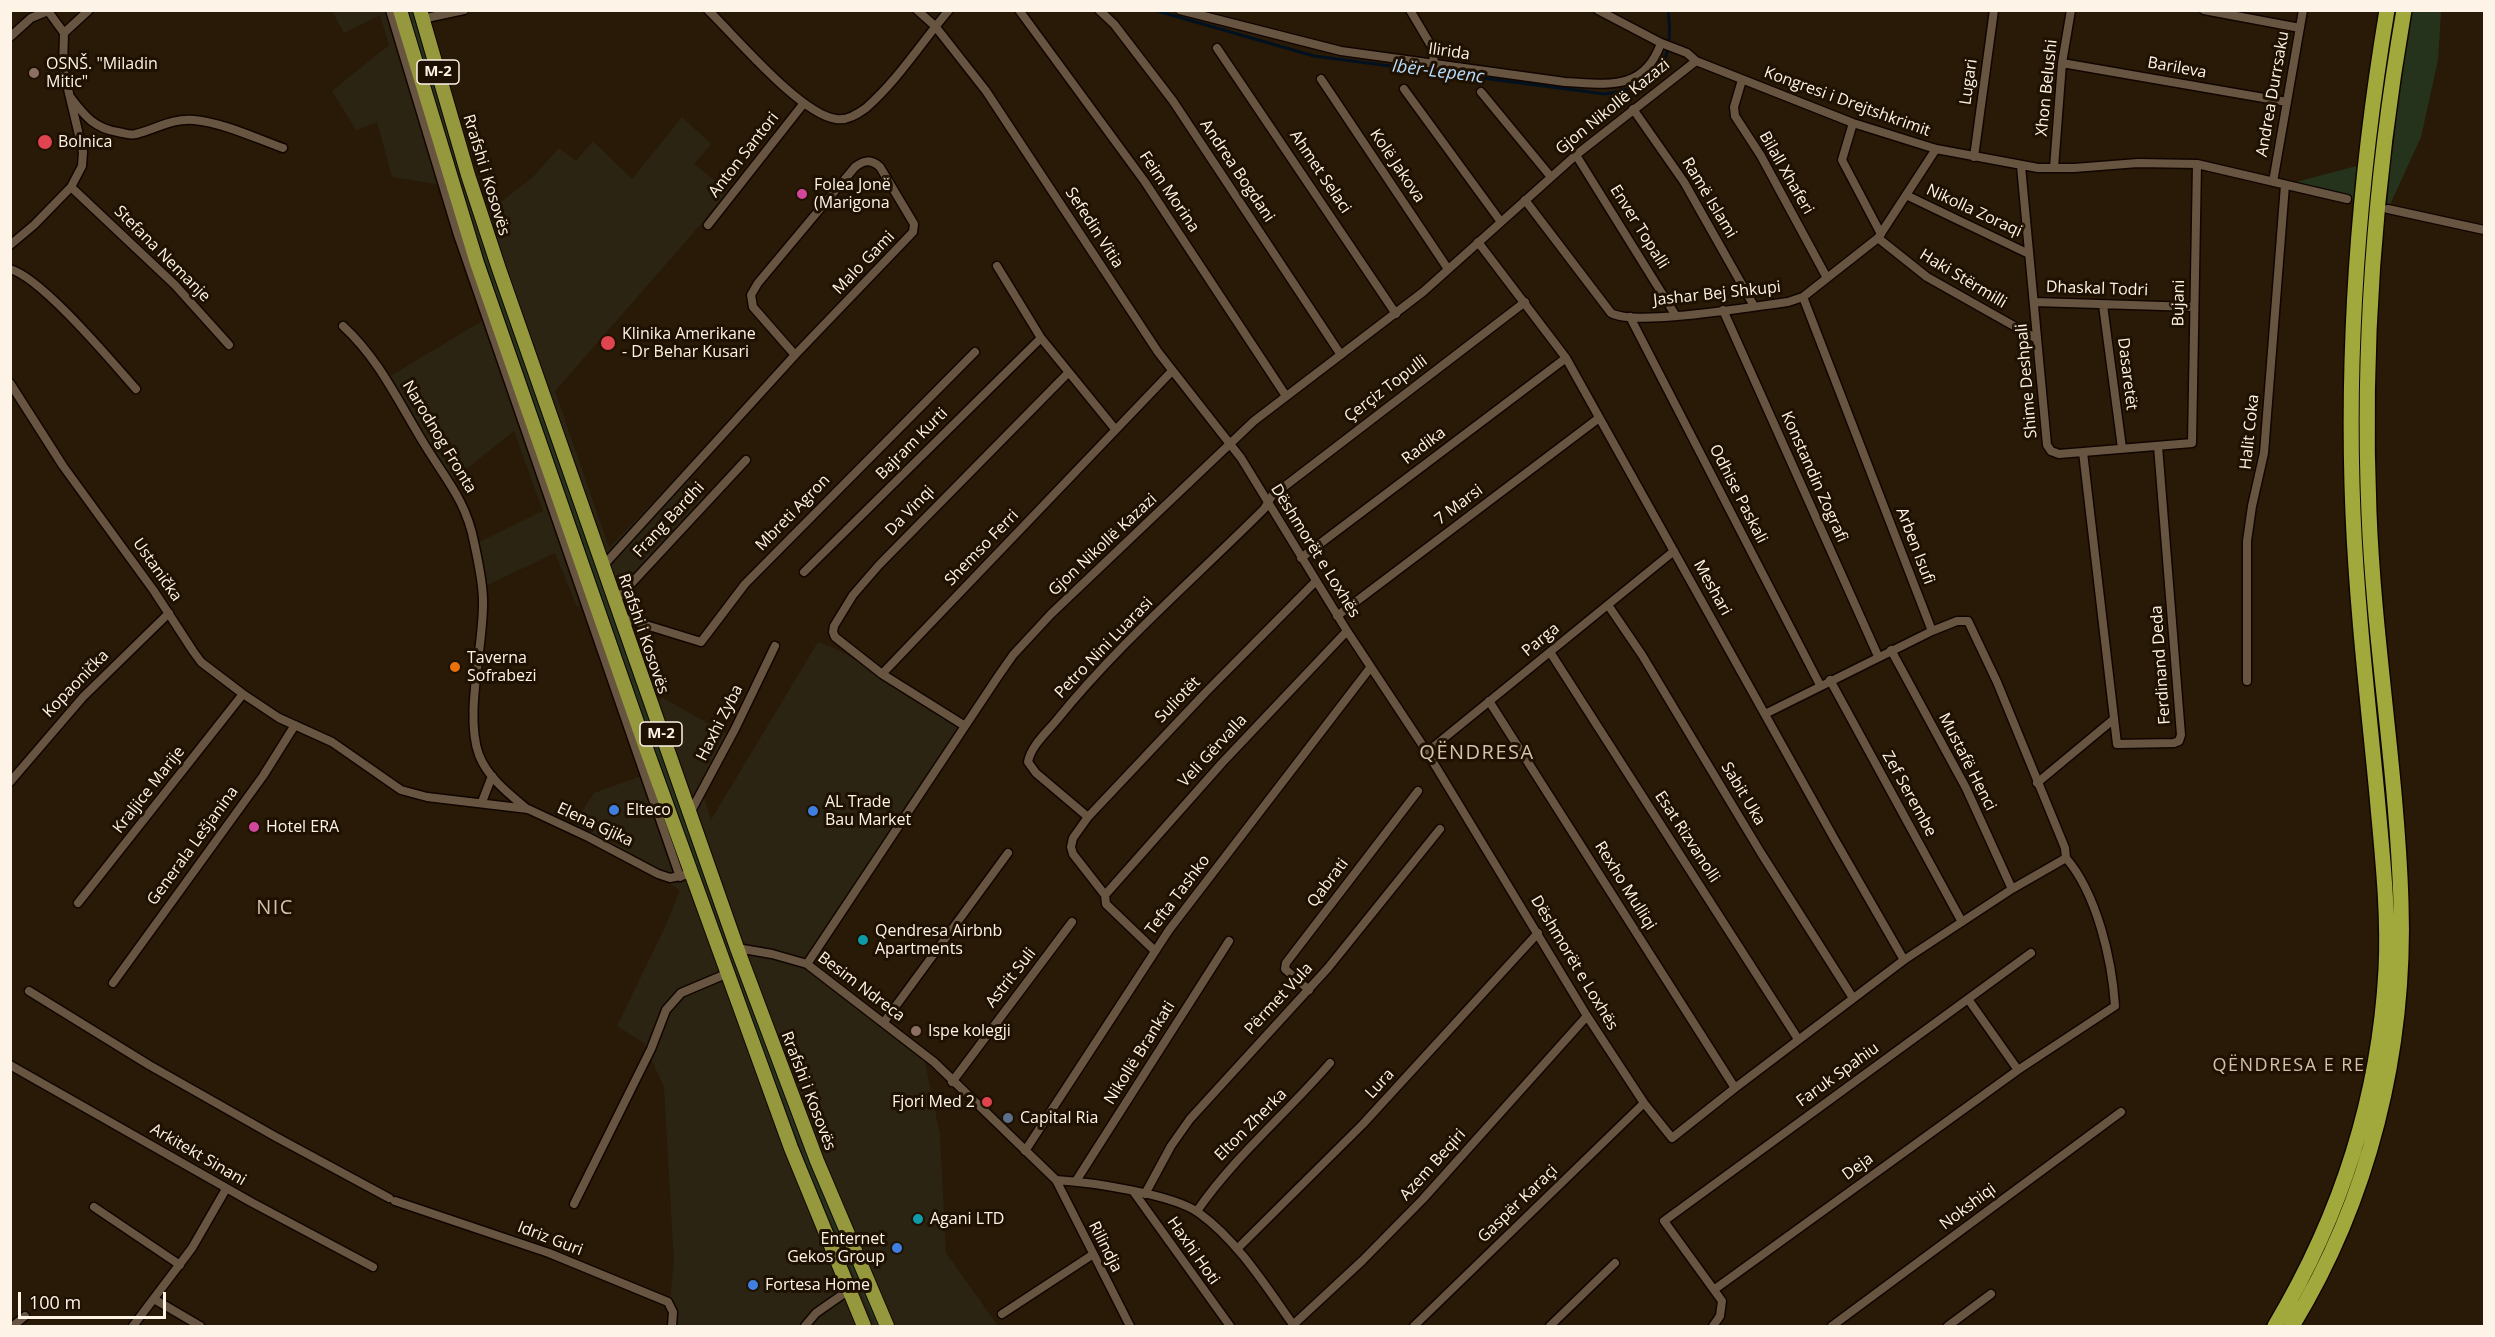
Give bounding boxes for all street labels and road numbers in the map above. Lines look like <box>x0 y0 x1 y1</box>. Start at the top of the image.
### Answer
street label: Andrea Durrsaku <box>2252 30 2294 158</box>
street label: Xhon Belushi <box>2032 39 2062 137</box>
street label: Ilirida <box>1427 40 1471 64</box>
street label: Barileva <box>2146 53 2208 83</box>
street label: Gjon Nikollë Kazazi <box>1552 55 1674 159</box>
street label: Lugari <box>1956 58 1982 106</box>
road number: M-2 <box>417 60 459 84</box>
street label: Kongresi i Drejtshkrimit <box>1761 63 1933 141</box>
street label: Anton Santori <box>705 109 783 201</box>
street label: Rrafshi i Kosovës <box>458 112 514 238</box>
street label: Andrea Bogdani <box>1196 116 1278 226</box>
street label: Kolë Jakova <box>1365 126 1429 206</box>
street label: Ahmet Selaci <box>1285 127 1355 217</box>
street label: Bilall Xhaferi <box>1755 128 1817 218</box>
street label: Feim Morina <box>1135 148 1203 236</box>
street label: Ramë Islami <box>1677 154 1741 242</box>
street label: Nikolla Zoraqi <box>1923 180 2025 242</box>
street label: Enver Topalli <box>1606 181 1672 273</box>
street label: Sefedin Vitia <box>1061 184 1127 272</box>
street label: Stefana Nemanje <box>110 202 214 306</box>
street label: Malo Gami <box>829 227 899 299</box>
street label: Haki Stërmilli <box>1916 245 2010 313</box>
street label: Jashar Bej Shkupi <box>1652 278 1782 310</box>
street label: Dhaskal Todri <box>2046 278 2148 300</box>
street label: Bujani <box>2169 279 2189 327</box>
street label: Shime Deshpali <box>2012 323 2042 439</box>
street label: Dasaretët <box>2113 337 2141 411</box>
street label: Çerçiz Topulli <box>1341 352 1431 426</box>
street label: Narodnog Fronta <box>398 377 480 497</box>
street label: Halit Coka <box>2237 393 2263 471</box>
street label: Bajram Kurti <box>872 404 952 484</box>
street label: Konstandin Zografi <box>1776 409 1852 545</box>
street label: Radika <box>1398 423 1450 469</box>
street label: Odhise Paskali <box>1705 441 1771 547</box>
street label: Mbreti Agron <box>752 471 834 555</box>
street label: Frang Bardhi <box>629 478 709 562</box>
street label: Dëshmorët e Loxhës <box>1266 481 1364 621</box>
street label: 7 Marsi <box>1431 481 1487 529</box>
street label: Da Vinqi <box>882 482 938 540</box>
street label: Gjon Nikollë Kazazi <box>1045 490 1161 600</box>
street label: Arben Isufi <box>1892 505 1938 587</box>
street label: Shemso Ferri <box>941 506 1023 590</box>
street label: Ustanička <box>128 535 186 605</box>
street label: Meshari <box>1689 557 1735 619</box>
street label: Rrafshi i Kosovës <box>613 571 673 697</box>
street label: Petro Nini Luarasi <box>1051 594 1157 702</box>
street label: Ferdinand Deda <box>2147 605 2175 725</box>
street label: Parga <box>1518 619 1564 661</box>
street label: Kopaonička <box>39 646 113 722</box>
street label: Suliotët <box>1151 673 1205 727</box>
street label: Haxhi Zyba <box>693 682 747 764</box>
street label: Mustafë Henci <box>1934 710 2000 814</box>
street label: Veli Gërvalla <box>1175 711 1251 791</box>
road number: M-2 <box>640 722 682 746</box>
street label: Kraljice Marije <box>109 743 189 837</box>
street label: Zef Serembe <box>1878 748 1940 840</box>
street label: Sabit Uka <box>1717 759 1769 829</box>
street label: Generala Lešjanina <box>143 783 243 909</box>
street label: Esat Rizvanolli <box>1650 788 1724 886</box>
street label: Elena Gjika <box>554 799 636 851</box>
street label: Rexho Mulliqi <box>1590 838 1660 934</box>
street label: Tefta Tashko <box>1142 851 1214 939</box>
street label: Qabrati <box>1303 855 1353 911</box>
street label: Dëshmorët e Loxhës <box>1526 892 1622 1034</box>
street label: Astrit Suli <box>982 944 1040 1012</box>
street label: Besim Ndreca <box>814 948 908 1026</box>
street label: Përmet Vula <box>1241 959 1317 1039</box>
street label: Nikollë Brankati <box>1101 998 1179 1108</box>
street label: Rrafshi i Kosovës <box>776 1029 840 1153</box>
street label: Faruk Spahiu <box>1793 1039 1883 1111</box>
street label: Lura <box>1362 1065 1398 1103</box>
street label: Elton Zherka <box>1211 1085 1291 1165</box>
street label: Arkitekt Sinani <box>147 1120 249 1190</box>
street label: Azem Beqiri <box>1396 1125 1470 1205</box>
street label: Deja <box>1839 1149 1877 1185</box>
street label: Gaspër Karaçi <box>1474 1161 1562 1247</box>
street label: Nokshiqi <box>1936 1180 2000 1234</box>
street label: Haxhi Hoti <box>1163 1213 1223 1289</box>
street label: Idriz Guri <box>515 1218 585 1260</box>
street label: Rilindja <box>1084 1218 1126 1276</box>

